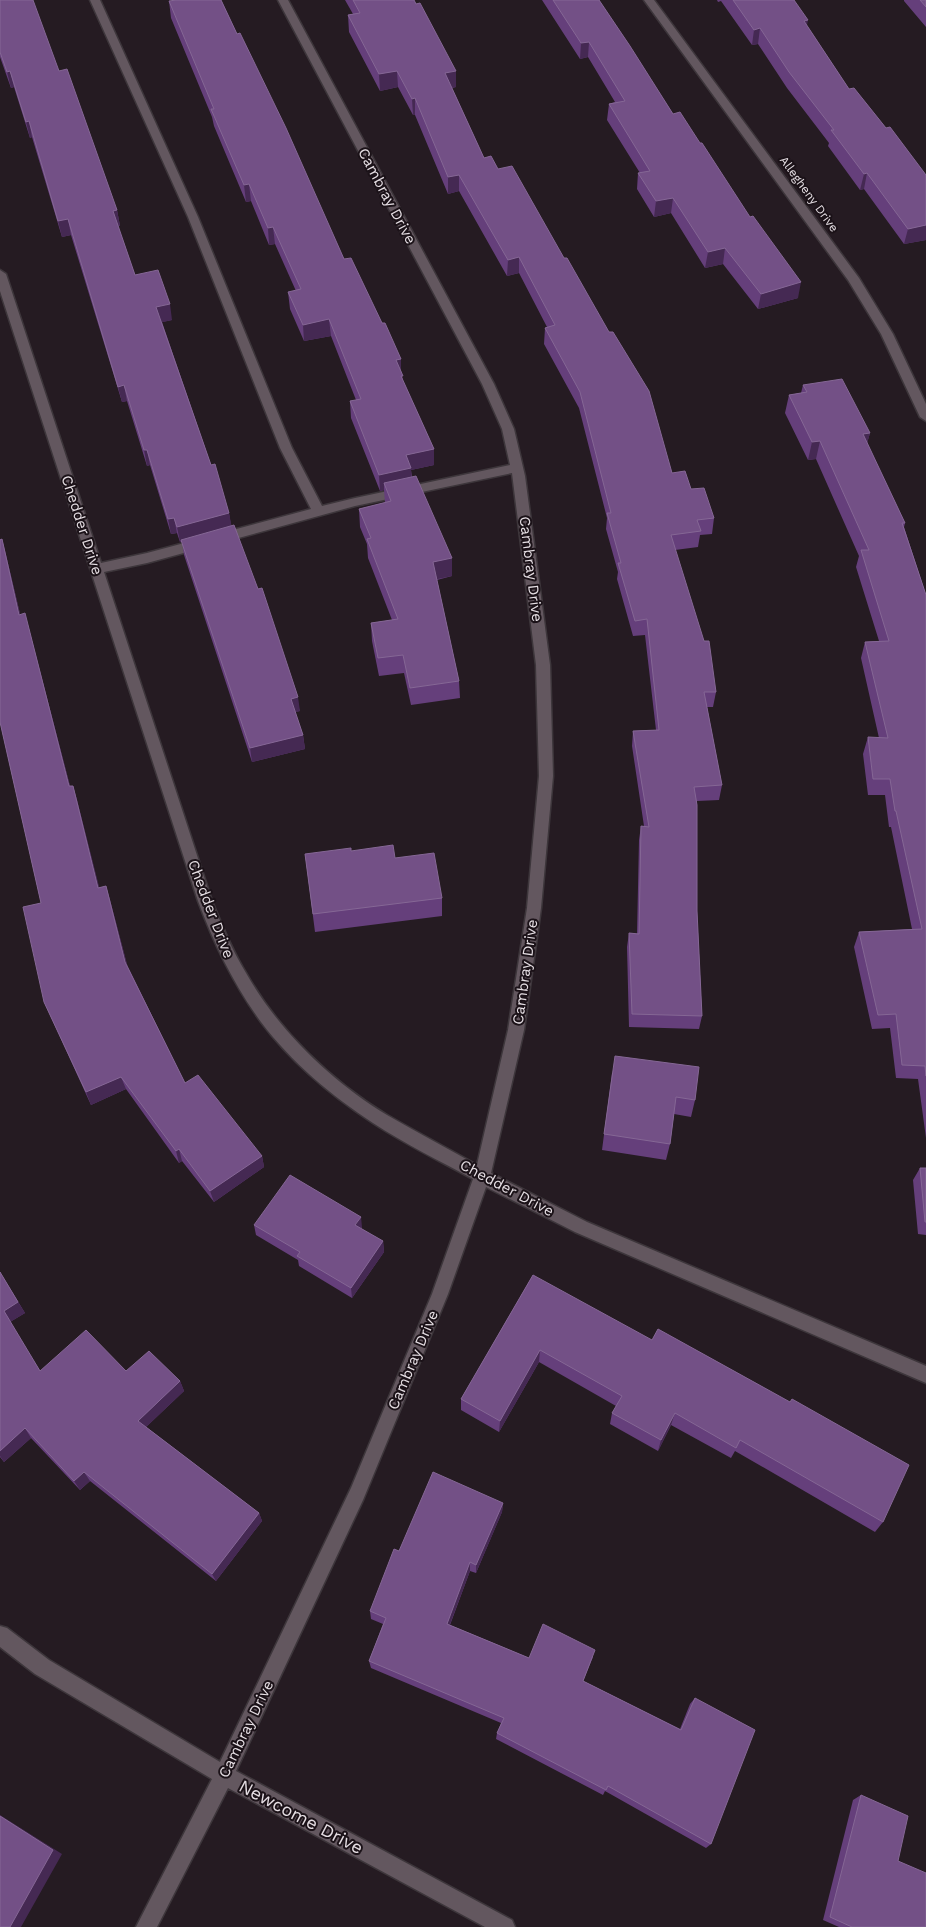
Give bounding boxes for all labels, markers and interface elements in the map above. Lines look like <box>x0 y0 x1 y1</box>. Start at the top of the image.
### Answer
street label: Cambray Drive <box>354 145 420 247</box>
street label: Allegheny Drive <box>777 153 841 235</box>
street label: Chedder Drive <box>57 473 107 577</box>
street label: Cambray Drive <box>516 515 546 623</box>
street label: Chedder Drive <box>184 857 238 961</box>
street label: Cambray Drive <box>509 918 541 1026</box>
street label: Chedder Drive <box>457 1156 557 1220</box>
street label: Cambray Drive <box>384 1308 442 1412</box>
street label: Cambray Drive <box>215 1677 277 1781</box>
street label: Newcome Drive <box>236 1775 367 1858</box>

